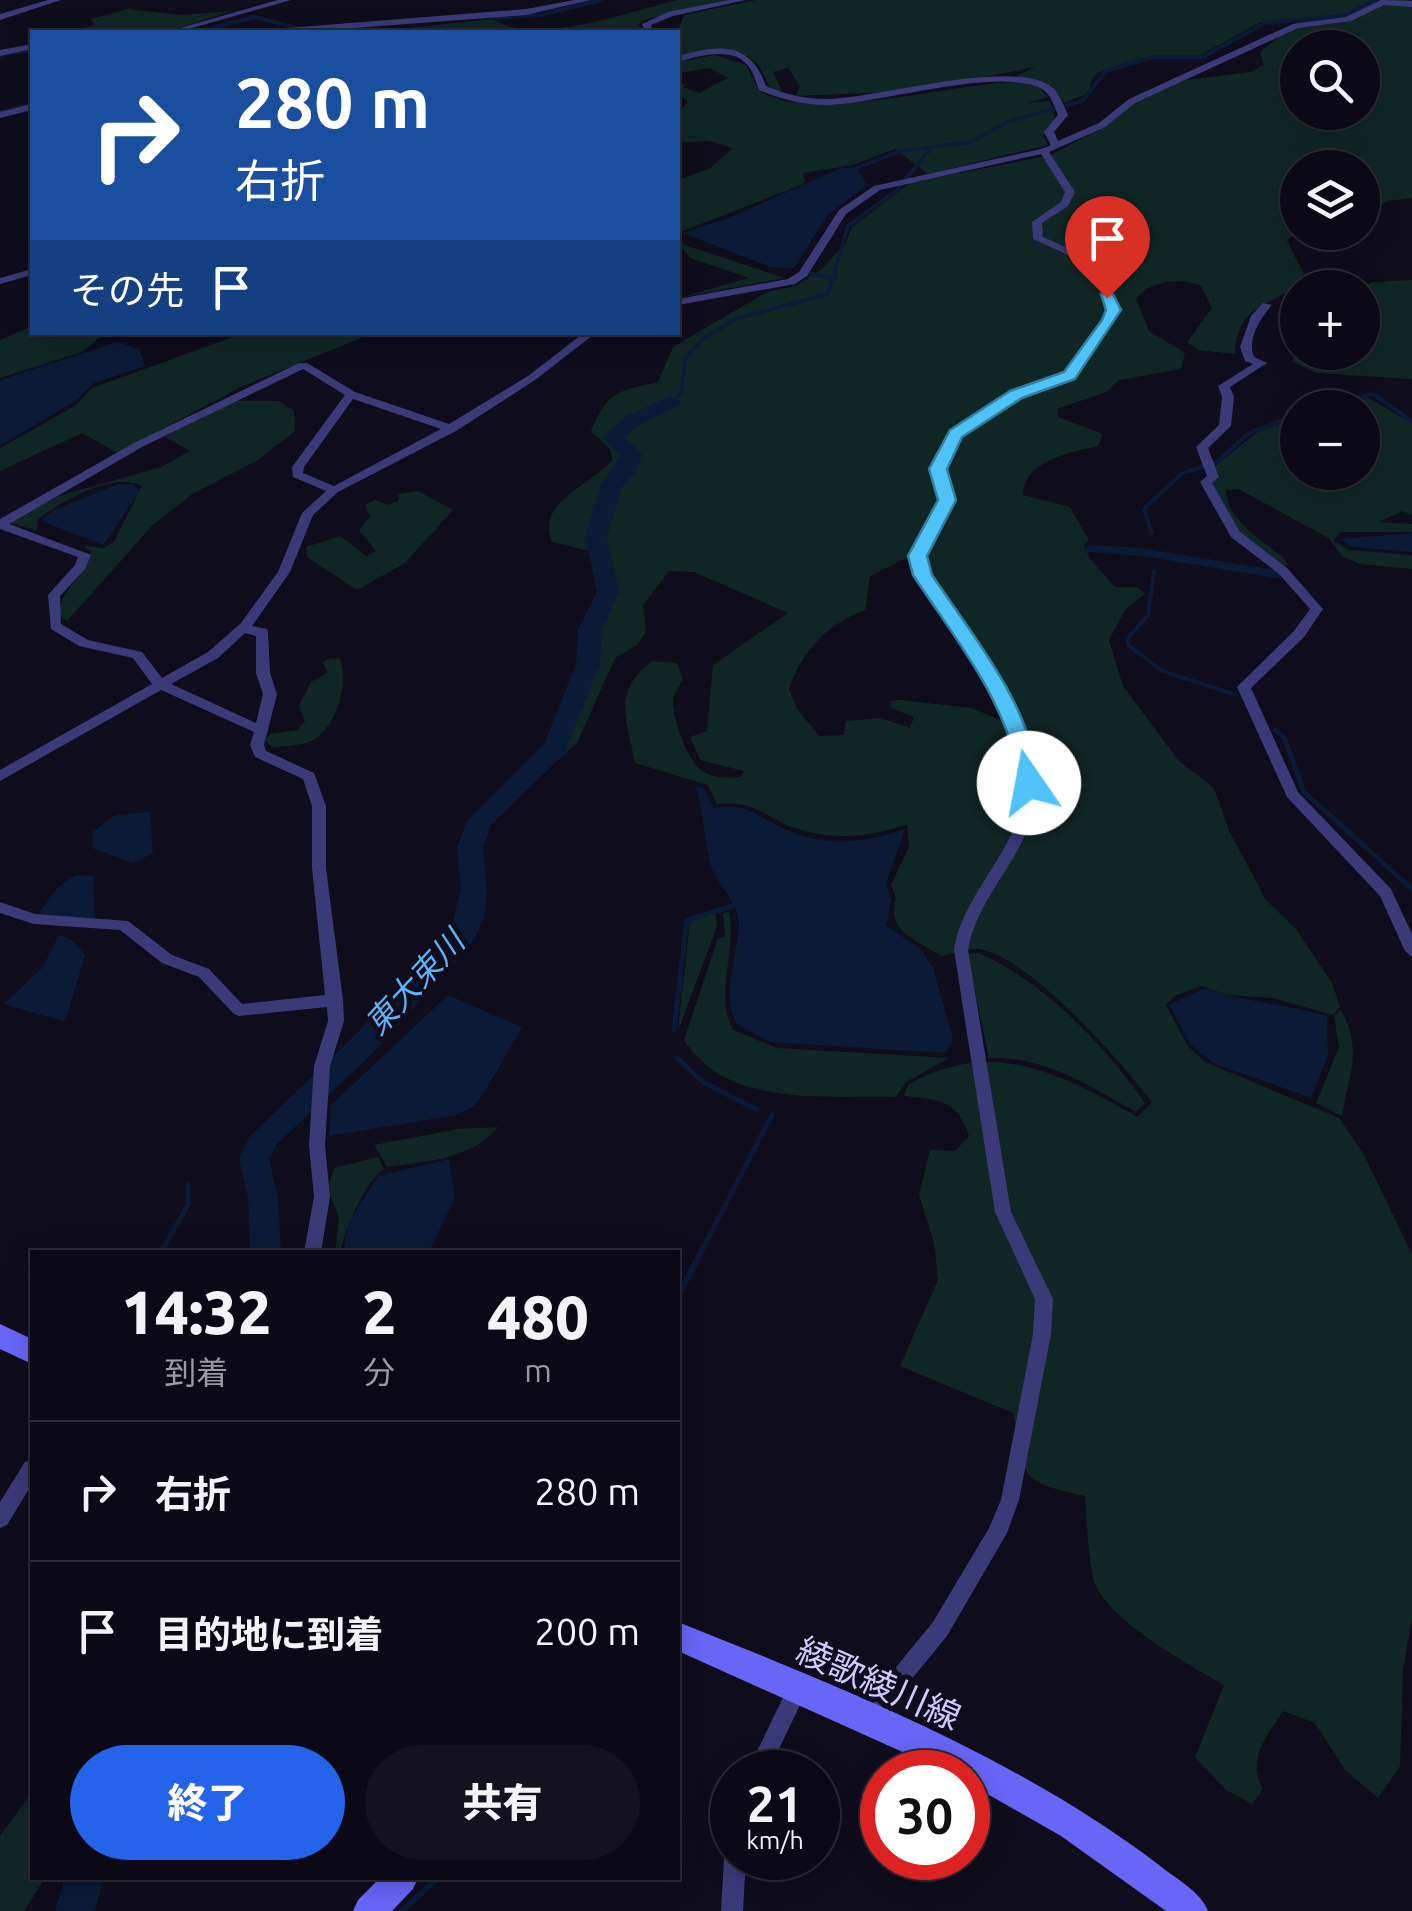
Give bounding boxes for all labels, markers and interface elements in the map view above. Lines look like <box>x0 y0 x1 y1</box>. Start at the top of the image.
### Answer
map controls <box>1280 30 1380 490</box>
button: search <box>1280 30 1380 130</box>
text: 280 m <box>235 63 430 141</box>
icon: right <box>70 70 200 200</box>
button: layers <box>1280 150 1380 250</box>
text: 右折 <box>235 155 325 206</box>
pin <box>1065 196 1150 299</box>
icon: arrive <box>1080 211 1135 266</box>
icon: arrive <box>204 260 259 315</box>
text: その先 <box>70 269 184 311</box>
button: + <box>1280 270 1380 370</box>
button: − <box>1280 390 1380 490</box>
position arrow <box>977 731 1081 835</box>
water label: 東大束川 <box>357 921 473 1041</box>
text: 14:32 <box>121 1278 271 1345</box>
text: 2 <box>362 1278 396 1345</box>
text: 480 <box>487 1283 589 1350</box>
text: m <box>524 1352 552 1388</box>
text: 到着 <box>164 1354 228 1390</box>
text: 分 <box>363 1354 395 1390</box>
icon: right <box>70 1464 125 1519</box>
text: 280 m <box>534 1470 640 1512</box>
text: 右折 <box>155 1473 231 1515</box>
icon: arrive <box>70 1604 125 1659</box>
text: 200 m <box>534 1610 640 1652</box>
text: 目的地に到着 <box>155 1613 383 1655</box>
street label: 綾歌綾川線 <box>791 1629 967 1737</box>
button: 終了 <box>70 1745 345 1860</box>
button: 共有 <box>365 1745 640 1860</box>
speed limit sign: 30 <box>860 1750 990 1880</box>
text: 21 <box>747 1775 803 1831</box>
text: km/h <box>746 1826 804 1854</box>

